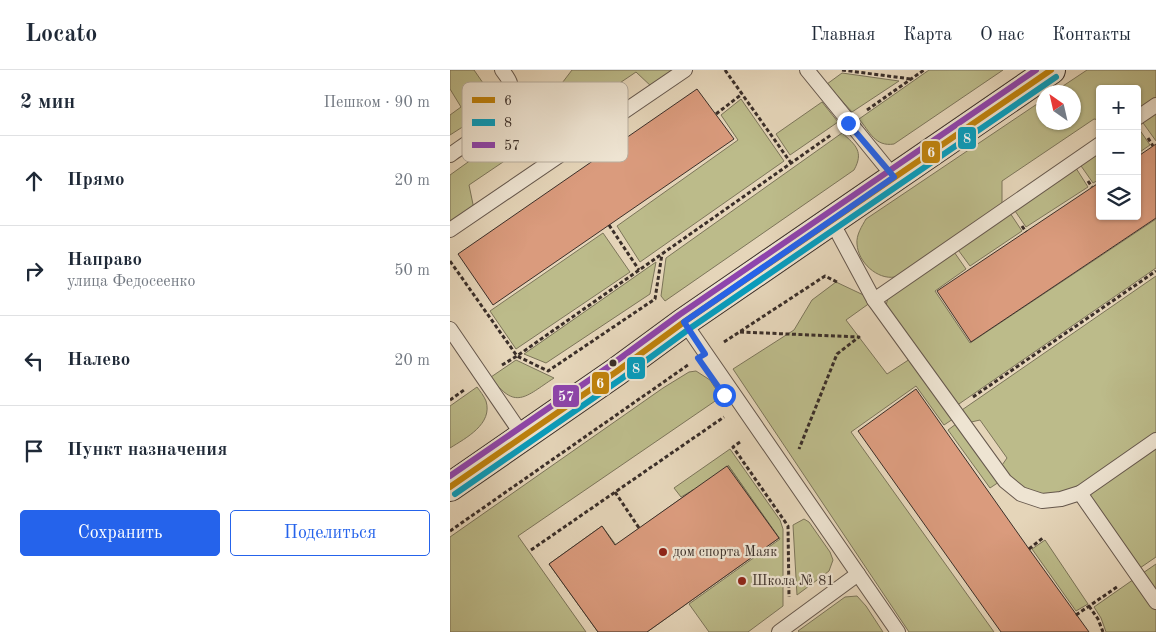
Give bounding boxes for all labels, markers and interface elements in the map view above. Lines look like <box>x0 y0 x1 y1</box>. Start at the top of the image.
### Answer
text: Locato <box>25 23 97 47</box>
text: Главная <box>811 26 875 44</box>
text: Карта <box>903 26 952 44</box>
text: О нас <box>980 26 1024 44</box>
text: Контакты <box>1052 26 1131 44</box>
legend <box>462 82 628 162</box>
north arrow <box>1036 85 1081 130</box>
map controls <box>1096 85 1141 220</box>
button: + <box>1096 85 1141 130</box>
text: 2 мин <box>20 92 75 113</box>
text: 6 <box>504 94 512 108</box>
text: Пешком · 90 m <box>323 95 430 111</box>
route end <box>837 112 860 135</box>
text: 8 <box>504 116 512 130</box>
line badge: 8 <box>957 126 977 150</box>
button: − <box>1096 130 1141 175</box>
text: 8 <box>963 132 971 146</box>
text: 57 <box>504 139 520 153</box>
line badge: 6 <box>921 140 941 164</box>
text: 6 <box>927 146 935 160</box>
icon: ahead <box>20 167 48 195</box>
text: Прямо <box>67 171 125 190</box>
text: 20 m <box>394 173 430 189</box>
button: layers <box>1096 175 1141 220</box>
text: Направо <box>67 251 142 270</box>
icon: right <box>20 257 48 285</box>
text: 50 m <box>394 263 430 279</box>
text: улица Федосеенко <box>67 274 195 290</box>
icon: left <box>20 347 48 375</box>
text: Налево <box>67 351 130 370</box>
text: 20 m <box>394 353 430 369</box>
line badge: 8 <box>626 356 646 380</box>
unlabelled marker <box>608 358 618 368</box>
text: 8 <box>632 362 640 376</box>
line badge: 6 <box>591 371 610 395</box>
text: 6 <box>596 377 604 391</box>
line badge: 57 <box>552 384 580 408</box>
route start <box>713 384 736 407</box>
text: 57 <box>558 390 574 404</box>
icon: arrive <box>20 437 48 465</box>
text: Пункт назначения <box>67 441 227 460</box>
button: Сохранить <box>20 510 220 556</box>
button: Поделиться <box>230 510 430 556</box>
place label: дом спорта Маяк <box>673 545 777 559</box>
marker: дом спорта Маяк <box>657 546 669 558</box>
place label: Школа № 81 <box>752 574 834 588</box>
marker: Школа № 81 <box>736 575 748 587</box>

